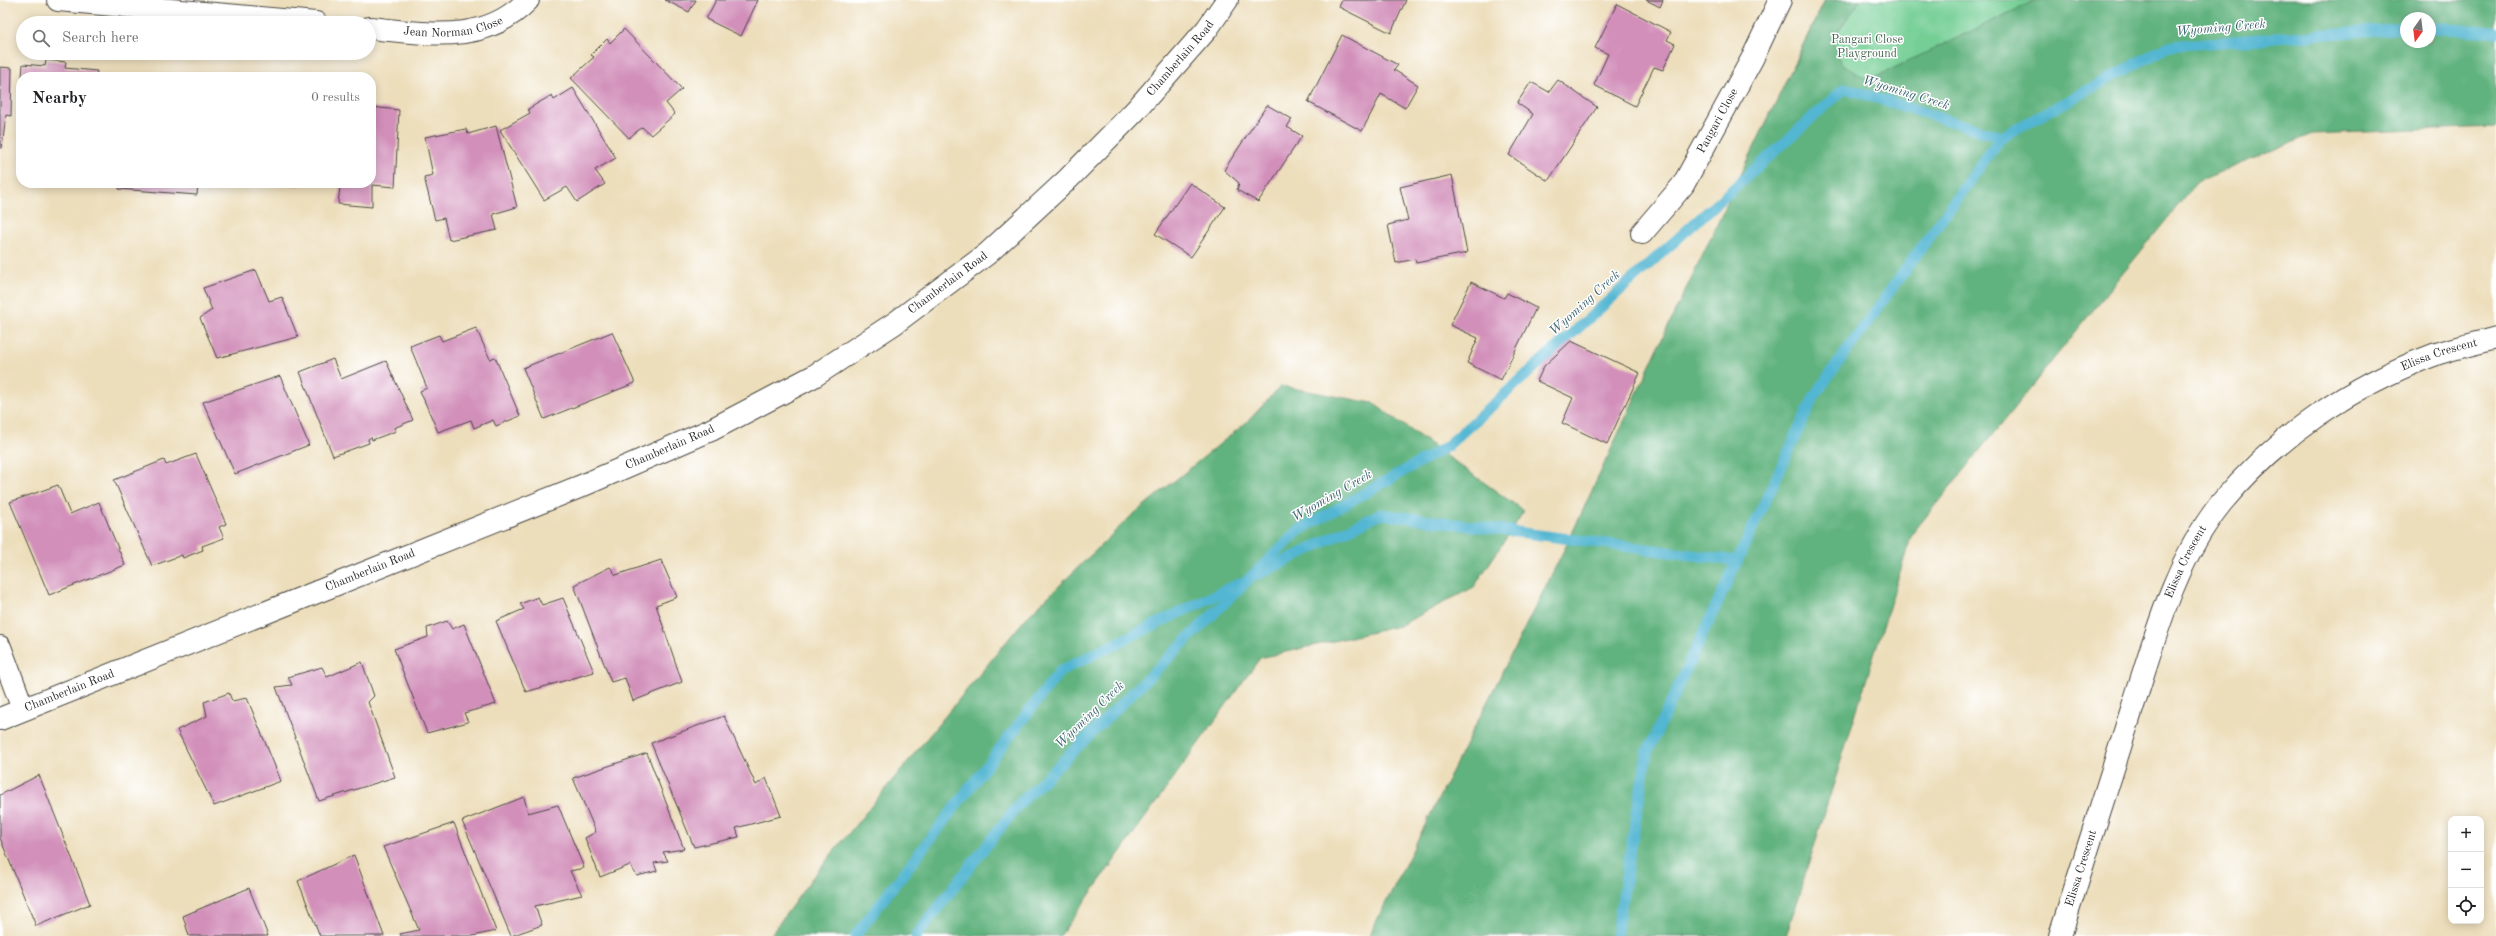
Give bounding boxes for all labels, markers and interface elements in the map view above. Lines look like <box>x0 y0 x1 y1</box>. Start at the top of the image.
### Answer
north arrow <box>2400 12 2436 48</box>
street label: Jean Norman Close <box>403 14 505 40</box>
search box <box>16 16 376 60</box>
water label: Wyoming Creek <box>2176 18 2266 38</box>
street label: Chamberlain Road <box>1145 19 1217 99</box>
icon: search <box>30 27 52 49</box>
text: Search here <box>62 31 139 46</box>
park label: Pangari Close Playground <box>1831 34 1903 60</box>
water label: Wyoming Creek <box>1861 74 1951 112</box>
street label: Pangari Close <box>1695 86 1741 156</box>
text: Nearby <box>32 90 87 107</box>
text: 0 results <box>311 91 360 104</box>
street label: Chamberlain Road <box>906 250 990 317</box>
water label: Wyoming Creek <box>1547 268 1623 338</box>
street label: Elissa Crescent <box>2399 337 2479 374</box>
street label: Chamberlain Road <box>624 423 717 472</box>
water label: Wyoming Creek <box>1290 468 1374 524</box>
street label: Elissa Crescent <box>2163 523 2209 600</box>
street label: Chamberlain Road <box>324 547 417 594</box>
street label: Chamberlain Road <box>23 668 116 714</box>
water label: Wyoming Creek <box>1053 679 1127 751</box>
map controls <box>2448 816 2484 924</box>
button: + <box>2448 816 2484 852</box>
street label: Elissa Crescent <box>2064 828 2099 908</box>
button: − <box>2448 852 2484 888</box>
button: locate <box>2448 888 2484 924</box>

